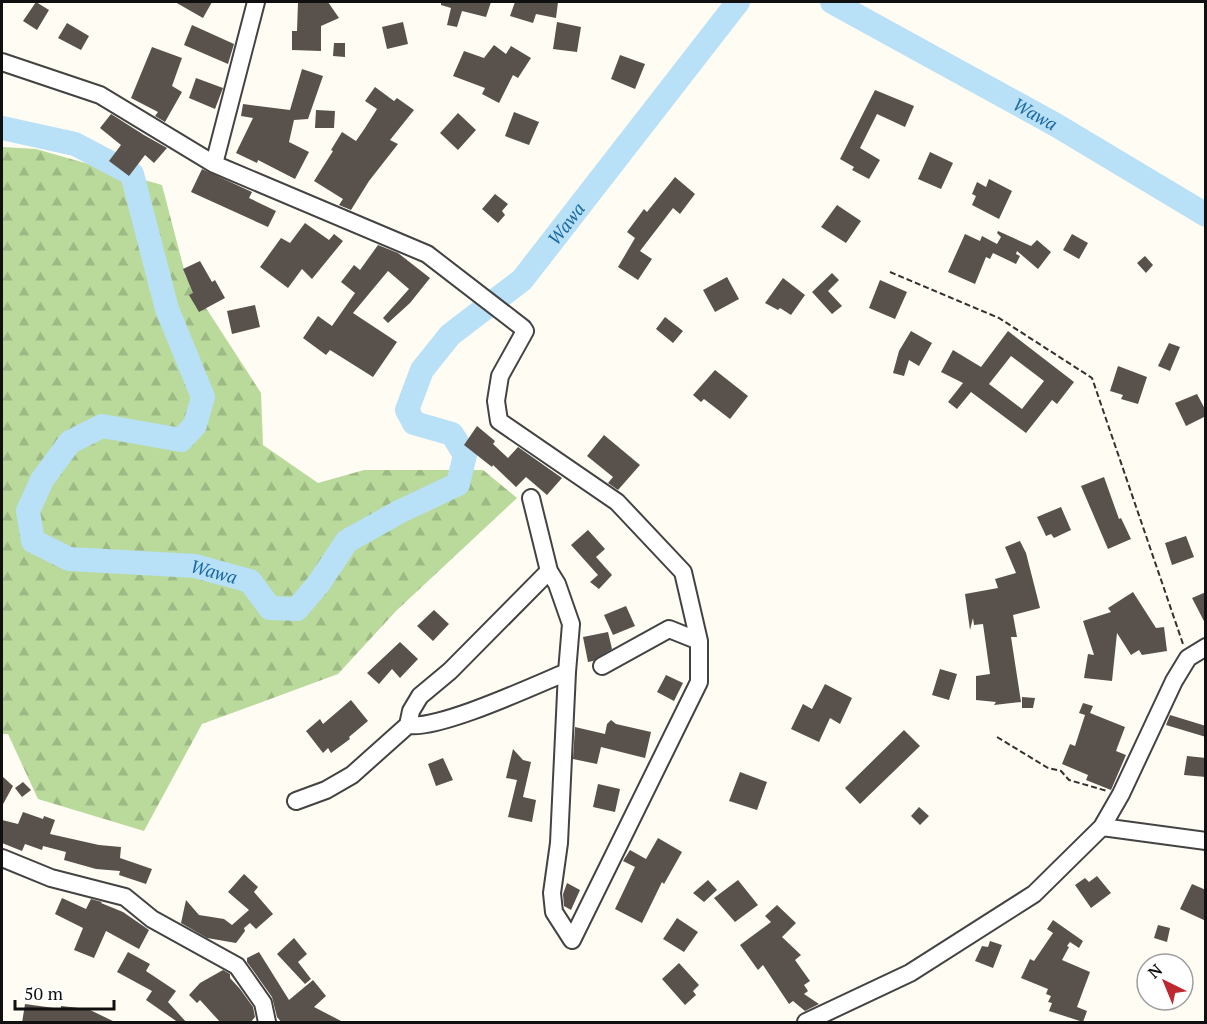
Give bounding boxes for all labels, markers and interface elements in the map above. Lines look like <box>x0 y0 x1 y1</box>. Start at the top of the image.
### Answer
water label: Wawa <box>1009 92 1062 136</box>
water label: Wawa <box>542 197 590 250</box>
water label: Wawa <box>188 553 240 589</box>
north arrow <box>1135 952 1195 1012</box>
text: N <box>1143 959 1167 983</box>
scale bar <box>15 973 114 1011</box>
text: 50 m <box>24 981 64 1005</box>

